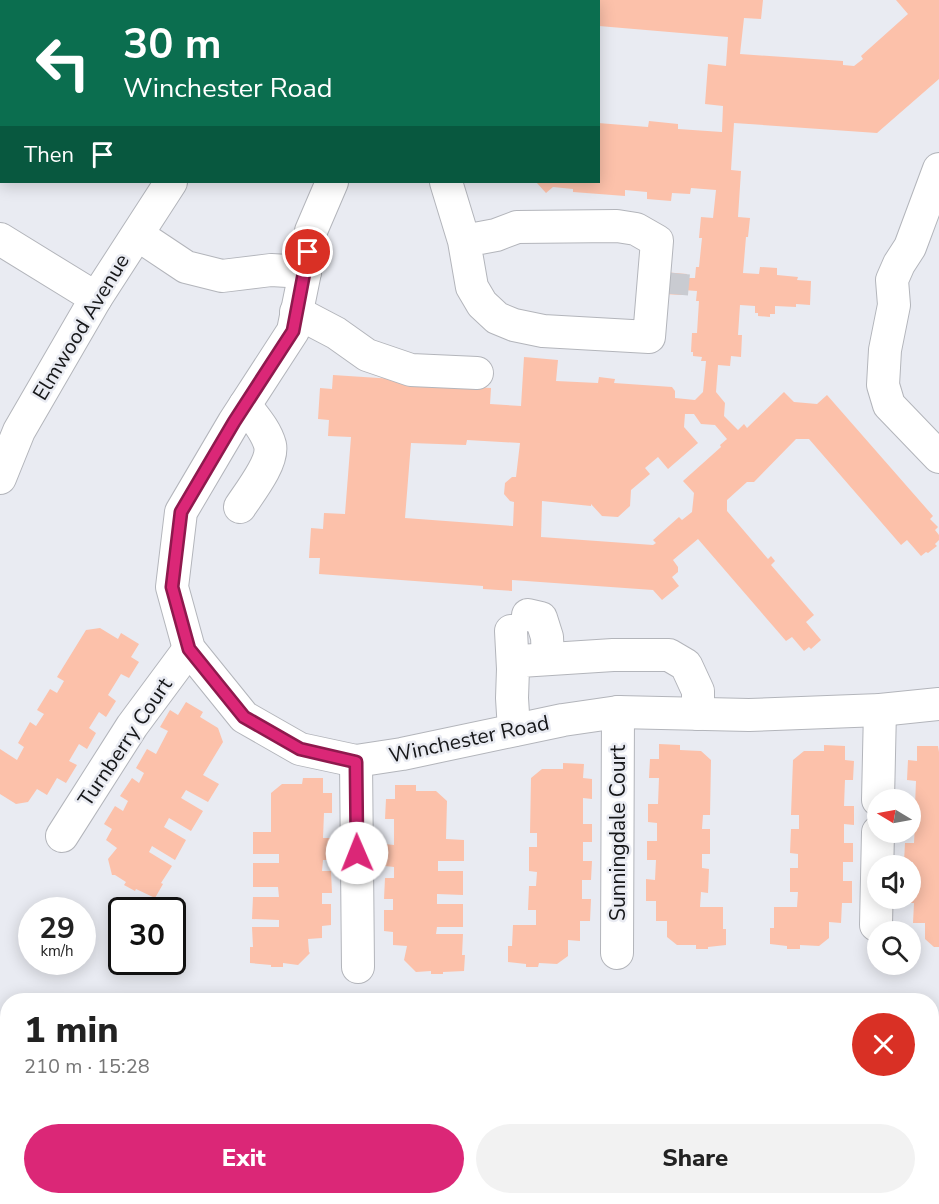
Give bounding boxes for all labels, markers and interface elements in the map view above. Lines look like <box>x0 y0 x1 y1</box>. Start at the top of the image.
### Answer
text: 30 m <box>123 16 222 73</box>
icon: left <box>24 24 102 102</box>
text: Winchester Road <box>123 70 332 107</box>
icon: arrive <box>86 138 119 171</box>
text: Then <box>24 140 74 170</box>
pin <box>282 226 333 277</box>
icon: arrive <box>291 235 324 268</box>
street label: Elmwood Avenue <box>26 249 136 405</box>
street label: Turnberry Court <box>71 671 179 812</box>
street label: Winchester Road <box>386 708 552 770</box>
street label: Sunningdale Court <box>604 744 632 921</box>
north arrow <box>867 789 921 843</box>
map controls <box>867 789 921 975</box>
position arrow <box>325 821 389 885</box>
button: sound <box>867 855 921 909</box>
speed limit sign: 30 <box>108 897 186 975</box>
text: 29 <box>39 908 75 949</box>
button: search <box>867 921 921 975</box>
text: km/h <box>40 941 74 961</box>
text: 1 min <box>24 1006 119 1055</box>
button: close <box>852 1013 915 1076</box>
text: 210 m · 15:28 <box>24 1053 150 1080</box>
button: Exit <box>24 1124 464 1193</box>
button: Share <box>476 1124 915 1193</box>

